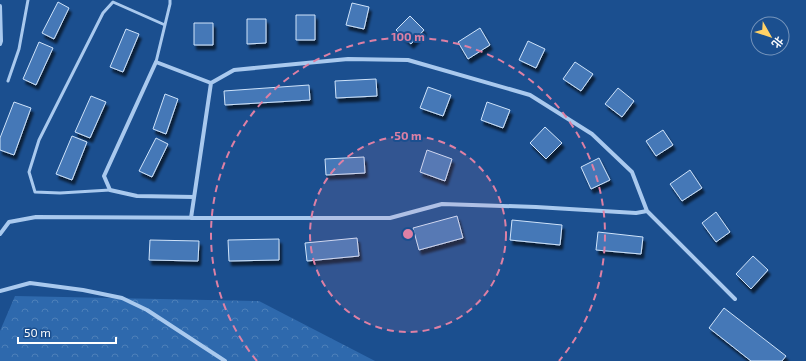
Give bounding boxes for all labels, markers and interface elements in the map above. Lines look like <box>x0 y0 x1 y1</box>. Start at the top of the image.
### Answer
north arrow <box>750 16 790 56</box>
text: 100 m <box>391 29 425 43</box>
text: 北 <box>770 34 787 51</box>
text: 50 m <box>394 128 422 142</box>
centre of rings <box>401 227 415 241</box>
scale bar <box>18 319 116 345</box>
text: 50 m <box>24 325 51 339</box>

